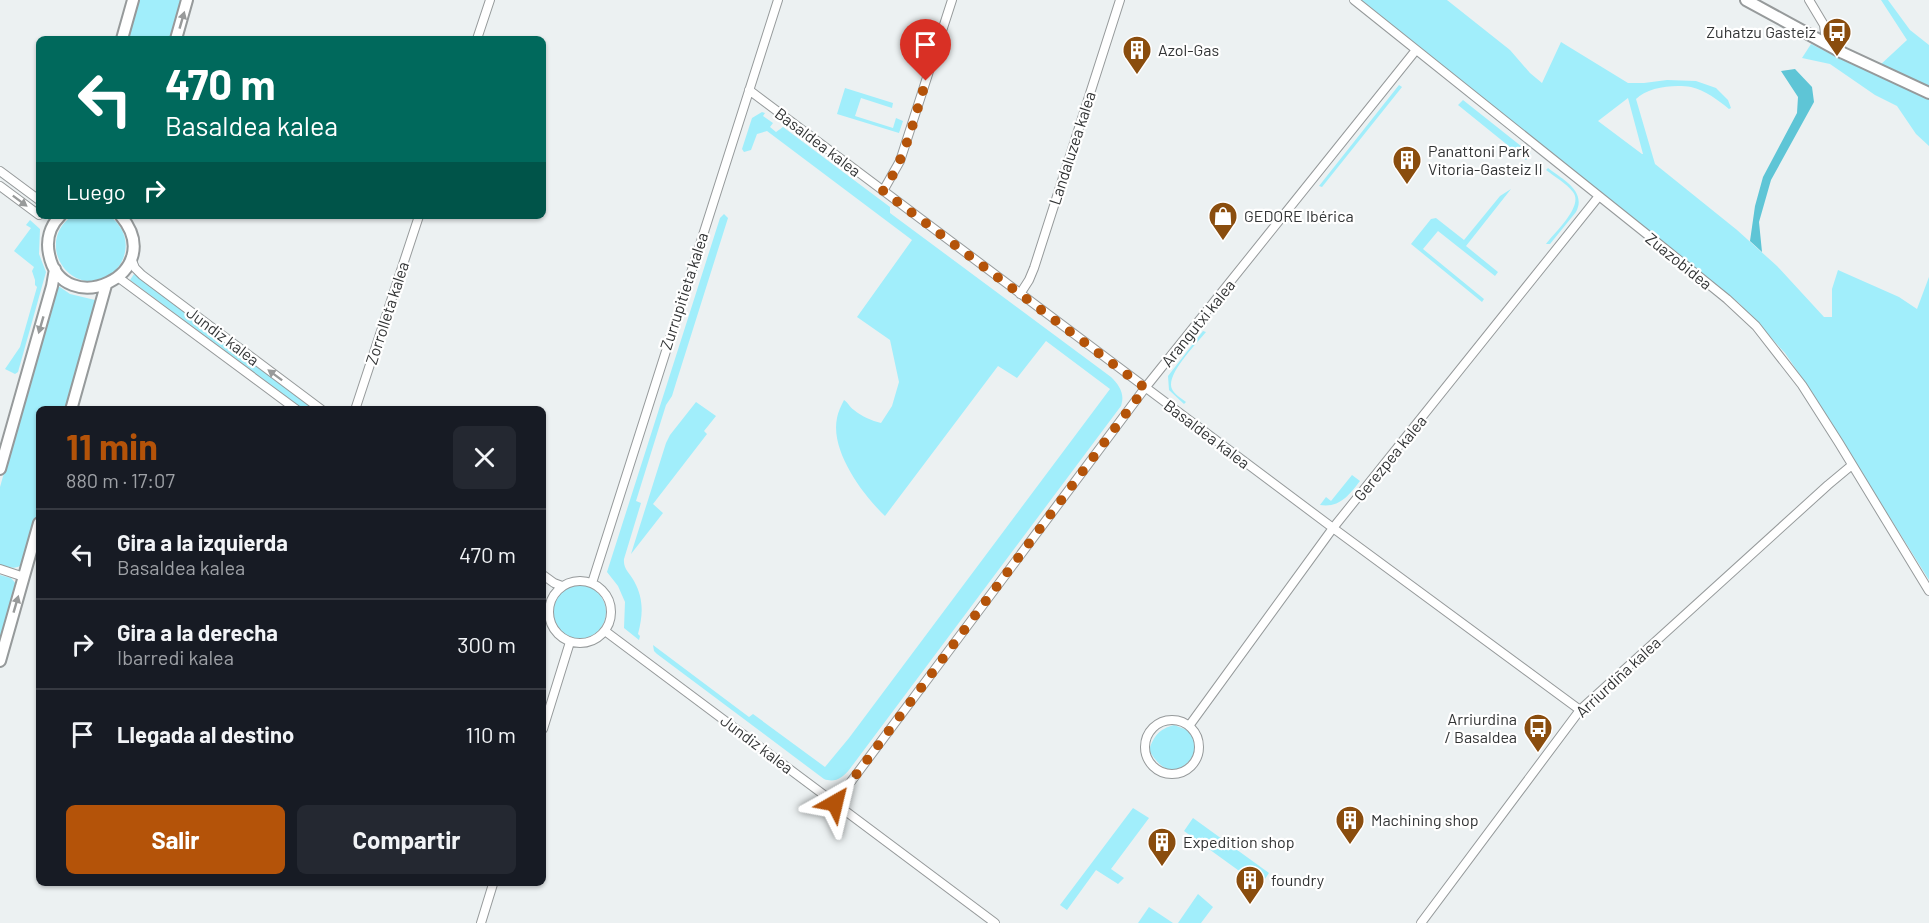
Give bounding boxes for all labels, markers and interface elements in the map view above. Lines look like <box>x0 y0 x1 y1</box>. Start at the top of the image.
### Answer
one-way arrow <box>178 10 187 28</box>
bus stop icon: Zuhatzu Gasteiz <box>1821 16 1853 58</box>
pin <box>900 19 951 81</box>
place label: Zuhatzu Gasteiz <box>1706 22 1816 41</box>
icon: arrive <box>909 28 942 61</box>
building icon: Azol-Gas <box>1121 34 1153 76</box>
place label: Azol-Gas <box>1158 40 1219 59</box>
text: 470 m <box>165 58 276 108</box>
icon: left <box>66 60 144 138</box>
street label: Landaluzea kalea <box>1044 89 1099 207</box>
street label: Basaldea kalea <box>772 103 865 180</box>
text: Basaldea kalea <box>165 109 338 141</box>
place label: Panattoni Park Vitoria-Gasteiz II <box>1428 141 1543 178</box>
building icon: Panattoni Park Vitoria-Gasteiz II <box>1391 144 1423 186</box>
icon: right <box>138 174 171 207</box>
text: Luego <box>66 178 126 204</box>
one-way arrow <box>12 194 27 206</box>
shop icon: GEDORE Ibérica <box>1207 200 1239 242</box>
place label: GEDORE Ibérica <box>1244 206 1354 225</box>
street label: Zuazobidea <box>1642 228 1716 293</box>
street label: Zurrupitieta kalea <box>656 230 711 352</box>
street label: Zorrolleta kalea <box>361 259 412 367</box>
street label: Arangutxi kalea <box>1157 275 1239 370</box>
street label: Jundiz kalea <box>183 302 263 369</box>
one-way arrow <box>36 316 45 334</box>
one-way arrow <box>267 369 282 381</box>
street label: Basaldea kalea <box>1161 395 1254 472</box>
street label: Gerezpea kalea <box>1349 411 1430 504</box>
text: 11 min <box>66 424 158 467</box>
button: close <box>453 426 516 489</box>
text: 880 m · 17:07 <box>66 468 175 492</box>
text: Gira a la izquierda <box>117 529 288 555</box>
icon: left <box>66 538 99 571</box>
text: 470 m <box>459 541 516 567</box>
text: Basaldea kalea <box>117 555 245 579</box>
one-way arrow <box>12 595 21 613</box>
text: Gira a la derecha <box>117 619 278 645</box>
icon: right <box>66 628 99 661</box>
text: 300 m <box>457 631 516 657</box>
street label: Arriurdiña kalea <box>1571 633 1664 721</box>
text: Ibarredi kalea <box>117 645 234 669</box>
place label: Arriurdina / Basaldea <box>1444 709 1517 746</box>
street label: Jundiz kalea <box>717 710 797 777</box>
bus stop icon: Arriurdina / Basaldea <box>1522 712 1554 754</box>
icon: arrive <box>66 718 99 751</box>
text: Llegada al destino <box>117 721 294 747</box>
text: 110 m <box>466 721 516 747</box>
position arrow <box>803 771 867 835</box>
building icon: Machining shop <box>1334 804 1366 846</box>
button: Salir <box>66 805 285 874</box>
button: Compartir <box>297 805 516 874</box>
place label: Machining shop <box>1371 810 1479 829</box>
building icon: Expedition shop <box>1146 826 1178 868</box>
place label: Expedition shop <box>1183 832 1295 851</box>
building icon: foundry <box>1234 864 1266 906</box>
place label: foundry <box>1271 870 1325 889</box>

